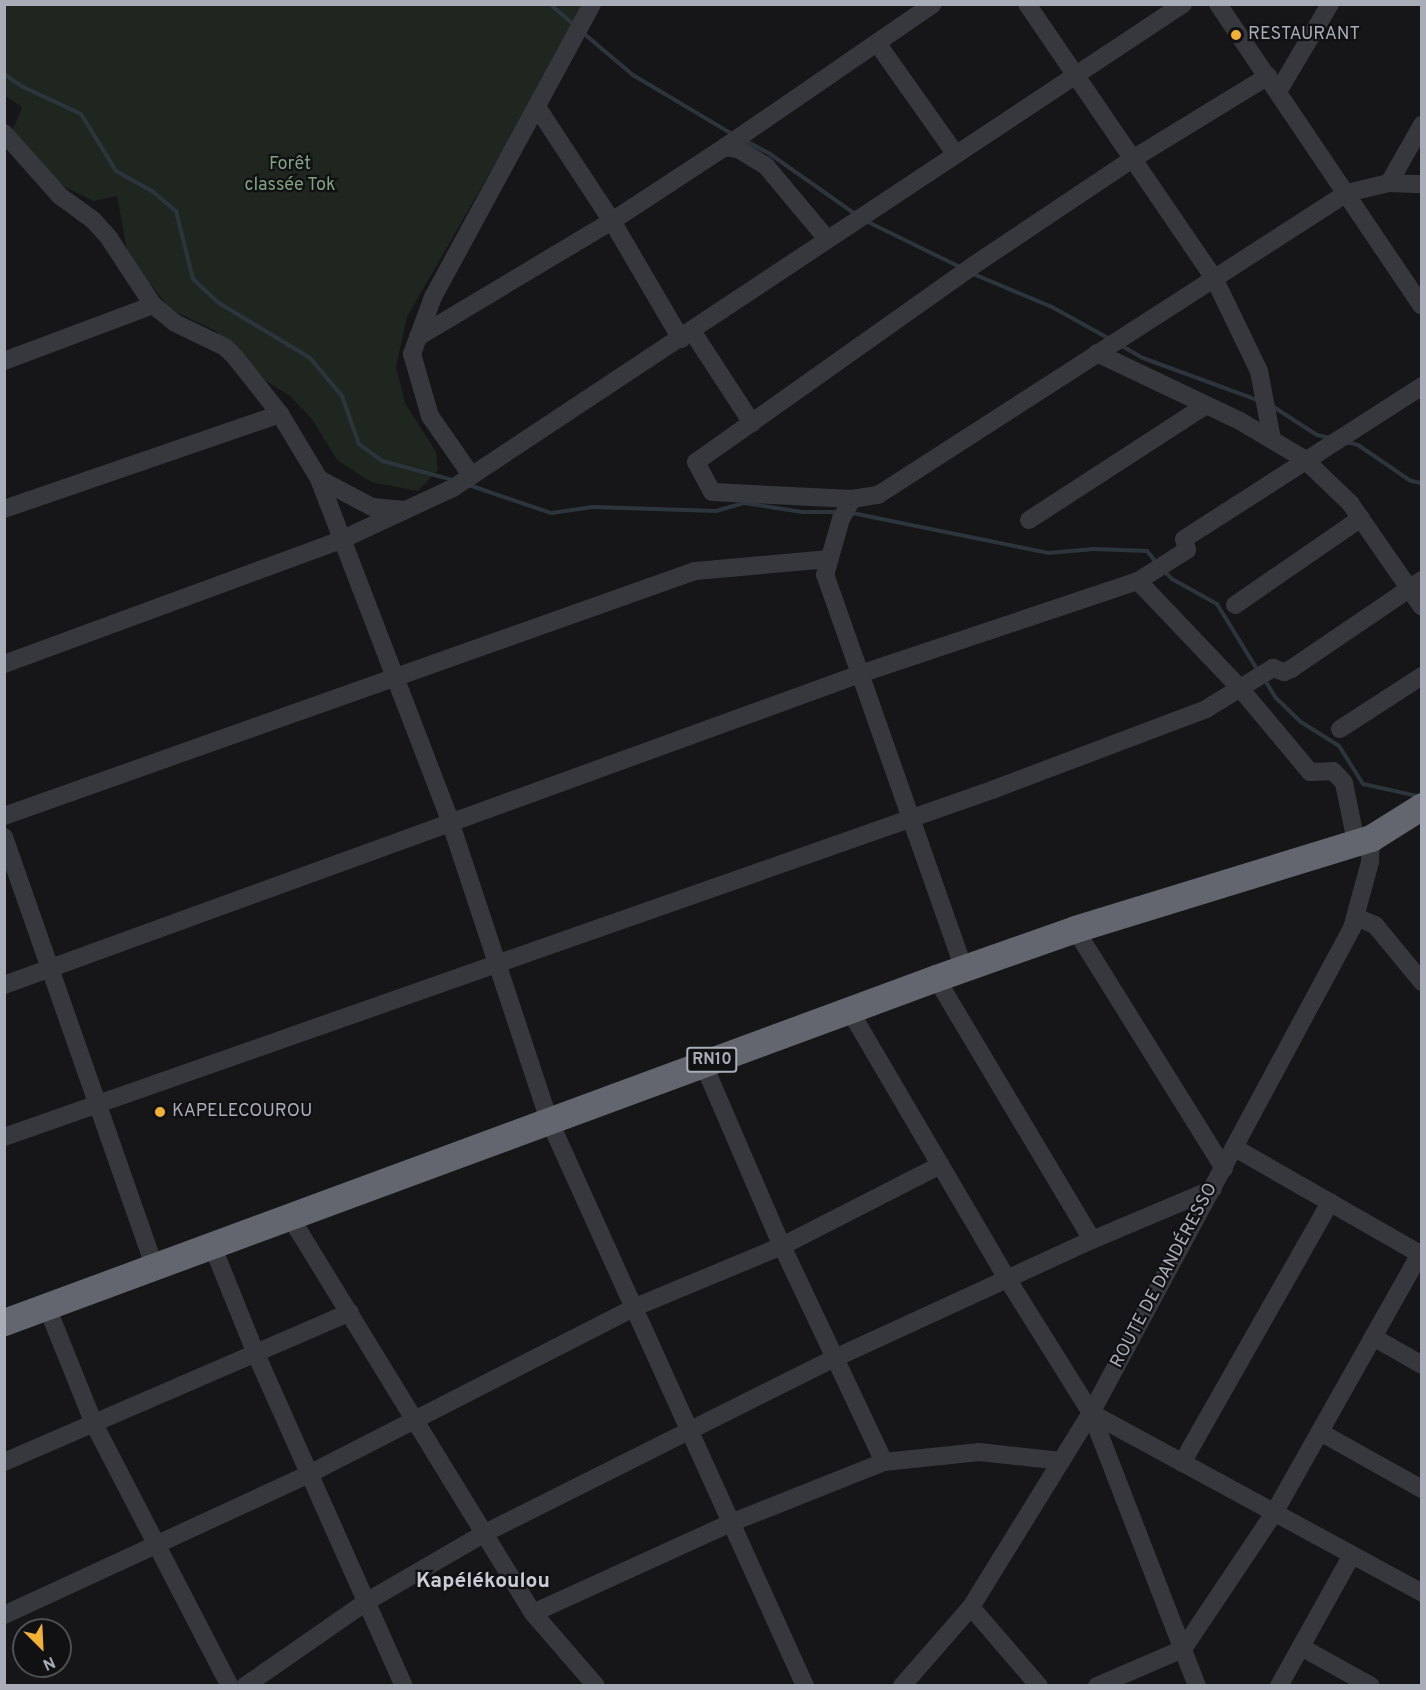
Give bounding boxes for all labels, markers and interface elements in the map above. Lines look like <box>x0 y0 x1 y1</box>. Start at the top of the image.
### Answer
place label: RESTAURANT <box>1248 24 1360 46</box>
marker: RESTAURANT <box>1229 28 1243 42</box>
park label: Forêt classée Tok <box>244 155 336 198</box>
road number: RN10 <box>685 1047 739 1073</box>
place label: KAPELECOUROU <box>172 1101 312 1123</box>
marker: KAPELECOUROU <box>153 1105 167 1119</box>
street label: ROUTE DE DANDÉRESSO <box>1107 1180 1223 1372</box>
district label: Kapélékoulou <box>416 1569 550 1595</box>
north arrow <box>12 1618 72 1678</box>
text: N <box>39 1651 58 1674</box>

